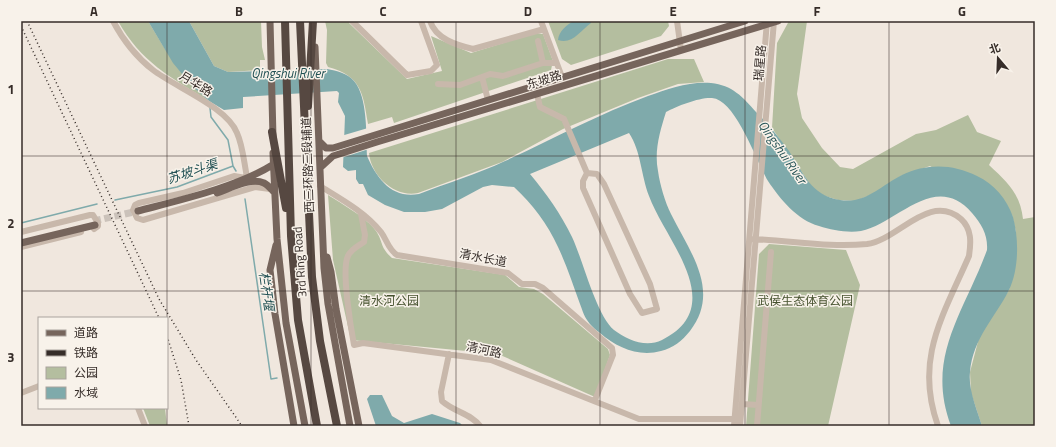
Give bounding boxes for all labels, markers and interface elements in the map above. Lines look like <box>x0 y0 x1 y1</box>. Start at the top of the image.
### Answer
text: A <box>90 1 98 21</box>
text: B <box>235 1 243 21</box>
text: C <box>379 1 387 21</box>
text: D <box>524 1 532 21</box>
text: E <box>669 1 677 21</box>
text: F <box>814 1 821 21</box>
text: G <box>958 1 966 21</box>
north arrow <box>978 38 1018 78</box>
text: 北 <box>987 39 1003 58</box>
street label: 瑞星路 <box>748 44 771 82</box>
water label: Qingshui River <box>251 63 327 83</box>
street label: 东坡路 <box>524 65 564 94</box>
street label: 月华路 <box>176 66 217 101</box>
text: 1 <box>7 79 15 99</box>
water label: Qingshui River <box>754 116 813 189</box>
street label: 西三环路三段辅道 <box>296 117 319 213</box>
water label: 苏坡斗渠 <box>164 153 222 189</box>
text: 2 <box>7 213 15 233</box>
street label: 3rd Ring Road <box>288 226 311 298</box>
street label: 清水长道 <box>458 244 508 271</box>
water label: 栏杆堰 <box>254 270 280 314</box>
park label: 清水河公园 <box>359 291 419 310</box>
park label: 武侯生态体育公园 <box>757 291 853 310</box>
legend <box>38 317 168 409</box>
text: 道路 <box>74 323 98 342</box>
street label: 清河路 <box>465 336 504 363</box>
text: 铁路 <box>74 343 98 362</box>
text: 3 <box>7 347 15 367</box>
text: 公园 <box>74 363 98 382</box>
text: 水域 <box>74 383 98 402</box>

